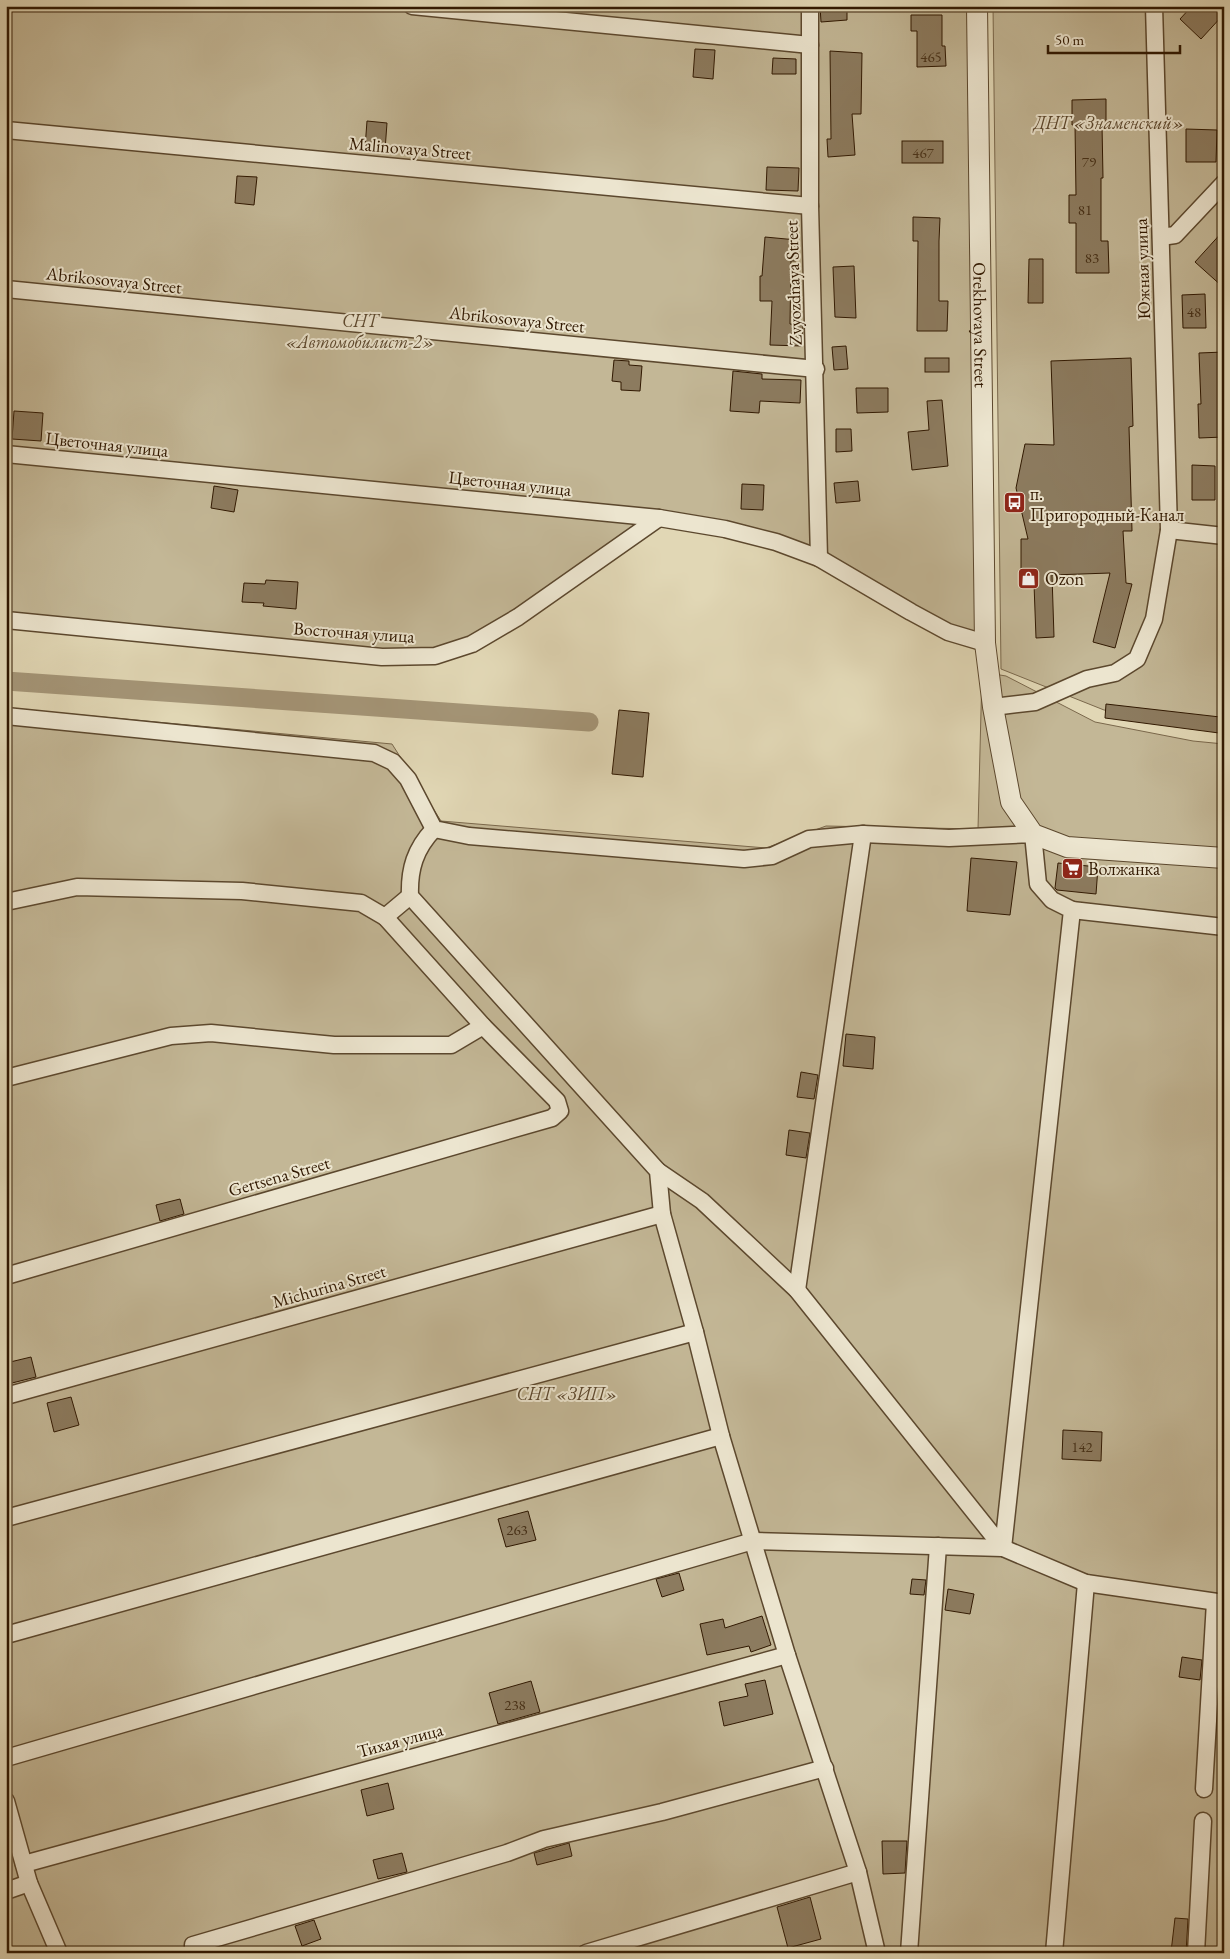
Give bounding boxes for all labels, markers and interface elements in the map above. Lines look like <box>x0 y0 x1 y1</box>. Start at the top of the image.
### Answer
scale bar <box>1048 22 1180 54</box>
text: 50 m <box>1055 30 1084 49</box>
house number: 465 <box>920 47 942 66</box>
park label: ДНТ «Знаменский» <box>1032 111 1184 134</box>
street label: Malinovaya Street <box>348 131 472 165</box>
house number: 467 <box>912 143 935 162</box>
house number: 79 <box>1082 152 1096 171</box>
house number: 81 <box>1078 200 1092 219</box>
street label: Южная улица <box>1129 217 1155 320</box>
street label: Zvyozdnaya Street <box>779 220 807 346</box>
house number: 83 <box>1085 248 1099 267</box>
street label: Abrikosovaya Street <box>44 261 183 299</box>
street label: Orekhovaya Street <box>969 262 993 388</box>
street label: Abrikosovaya Street <box>447 300 586 338</box>
house number: 48 <box>1187 302 1201 321</box>
park label: СНТ «Автомобилист-2» <box>286 309 434 353</box>
street label: Цветочная улица <box>45 426 170 462</box>
street label: Цветочная улица <box>448 465 573 501</box>
place label: п. Пригородный-Канал <box>1030 482 1184 526</box>
bus stop icon: п. Пригородный-Канал <box>1002 491 1026 515</box>
shop icon: Ozon <box>1017 566 1041 590</box>
place label: Ozon <box>1045 567 1084 590</box>
street label: Восточная улица <box>293 616 416 648</box>
supermarket icon: Волжанка <box>1060 856 1084 880</box>
place label: Волжанка <box>1088 857 1161 880</box>
street label: Gertsena Street <box>226 1150 333 1201</box>
street label: Michurina Street <box>270 1259 389 1313</box>
park label: СНТ «ЗИП» <box>517 1382 617 1405</box>
house number: 142 <box>1071 1437 1094 1456</box>
house number: 263 <box>506 1520 528 1539</box>
house number: 238 <box>504 1695 526 1714</box>
street label: Тихая улица <box>354 1717 446 1763</box>

